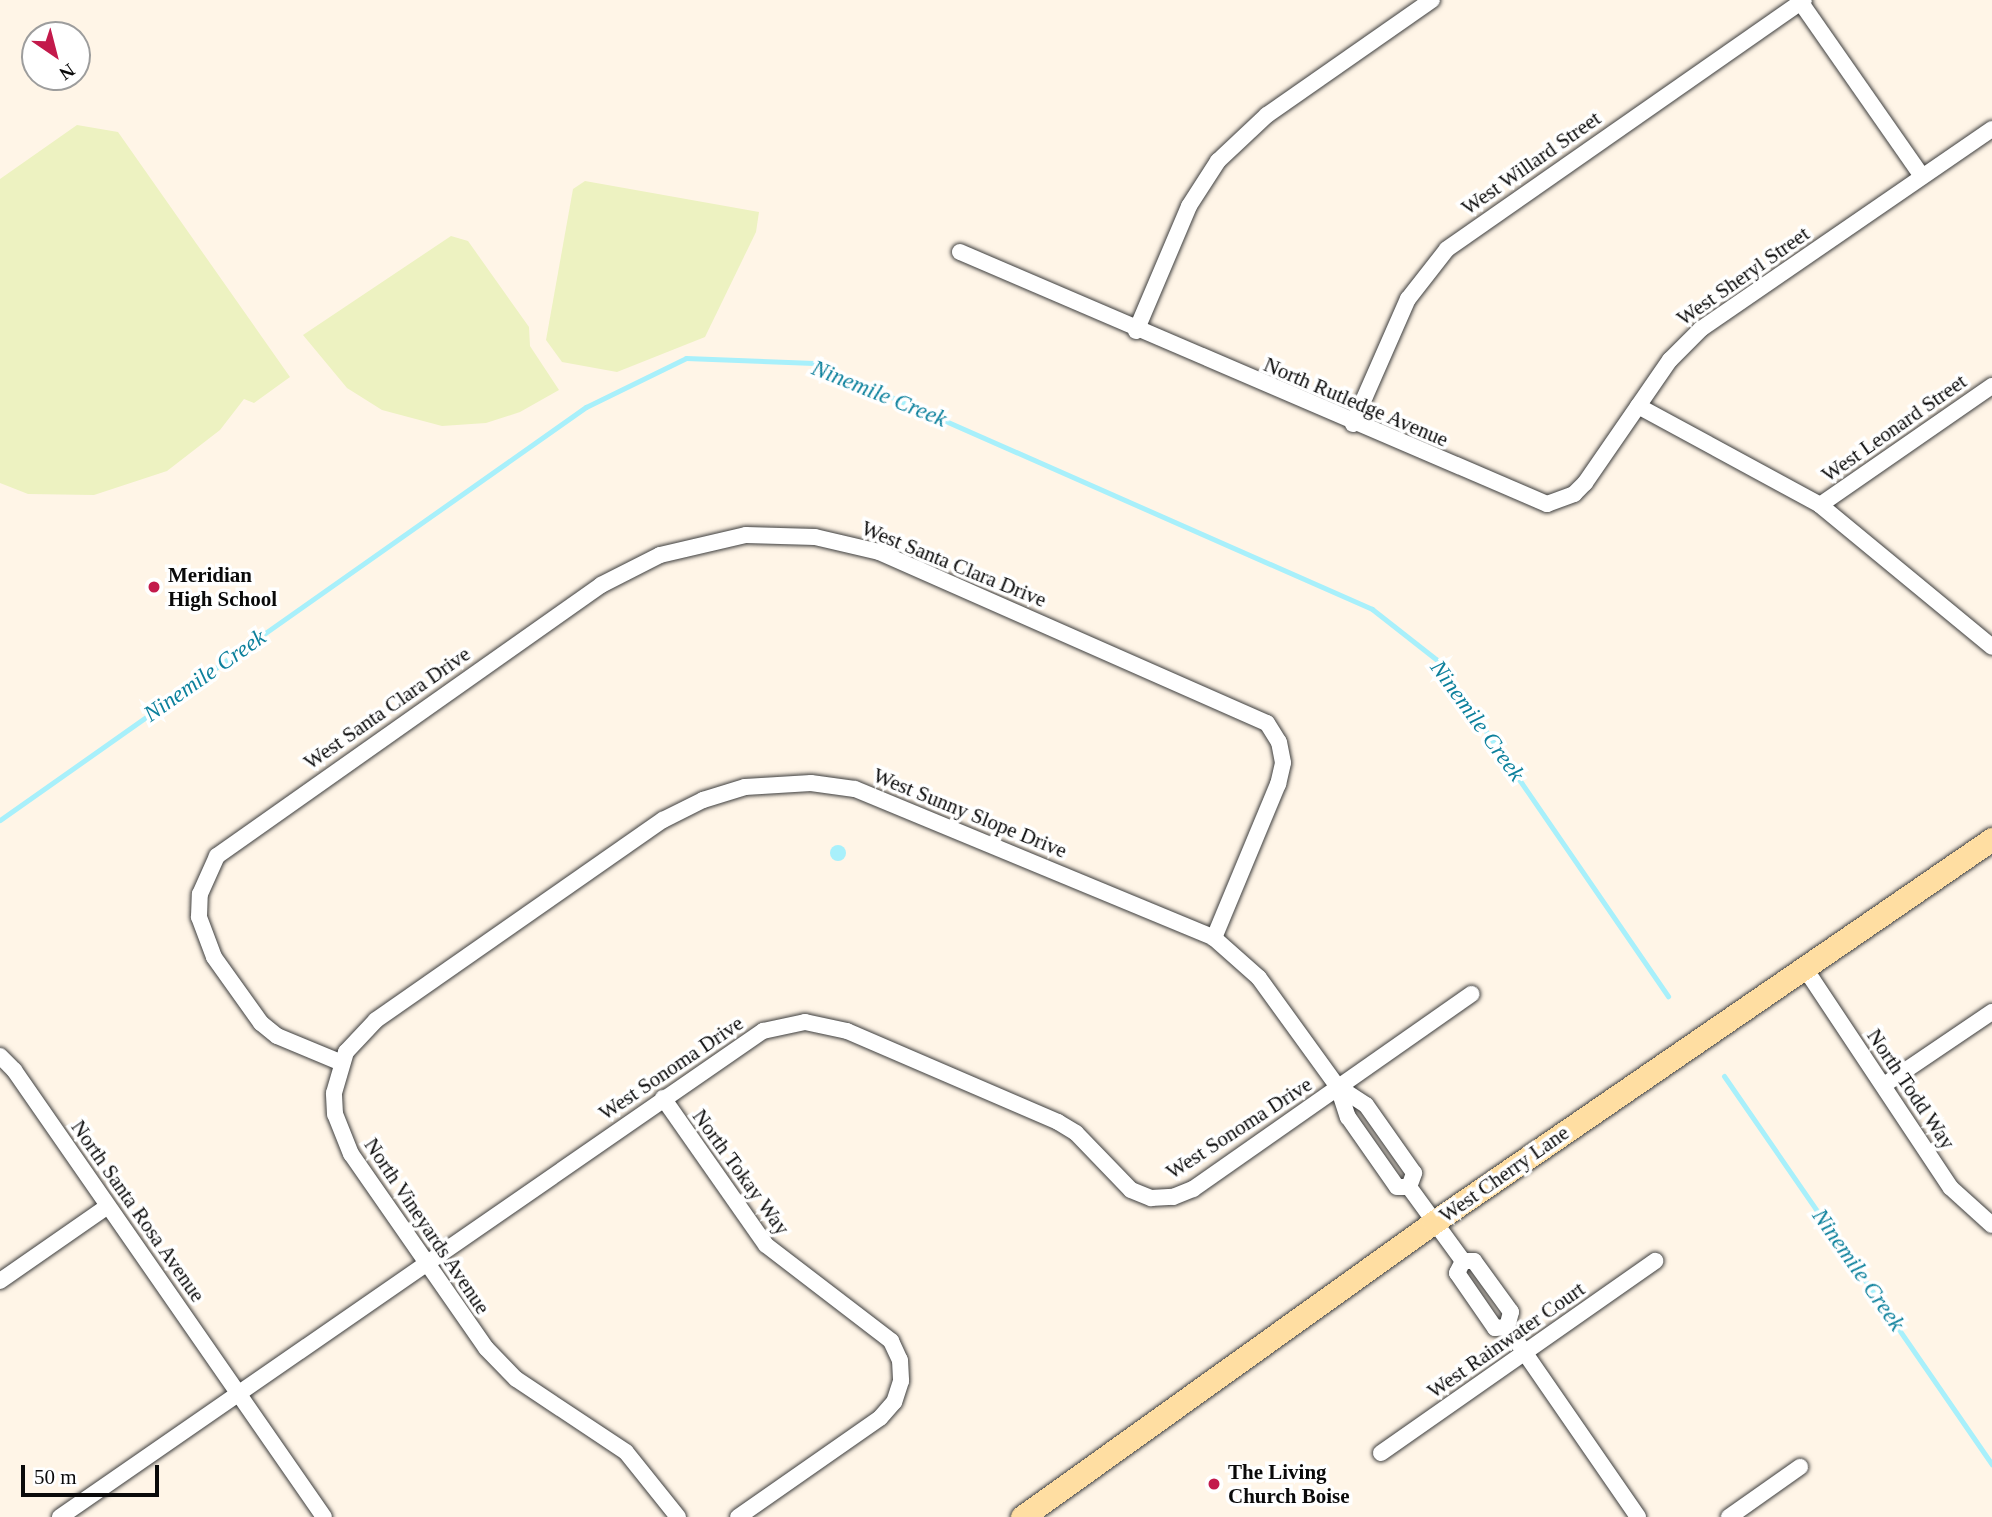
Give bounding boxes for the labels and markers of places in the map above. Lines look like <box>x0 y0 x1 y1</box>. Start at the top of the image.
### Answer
place label: Meridian High School <box>168 562 277 612</box>
marker: Meridian High School <box>146 579 162 595</box>
place label: The Living Church Boise <box>1228 1459 1350 1509</box>
marker: The Living Church Boise <box>1206 1476 1222 1492</box>

